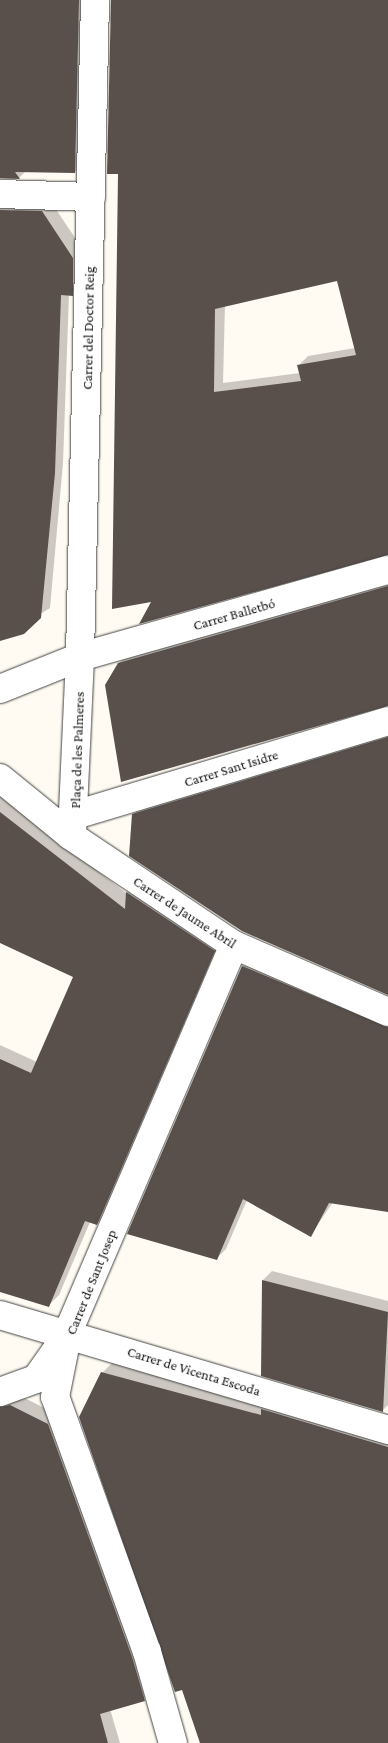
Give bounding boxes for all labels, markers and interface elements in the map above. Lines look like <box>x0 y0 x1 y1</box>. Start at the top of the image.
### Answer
street label: Carrer del Doctor Reig <box>79 266 97 390</box>
street label: Carrer Balletbó <box>191 594 277 634</box>
street label: Plaça de les Palmeres <box>67 691 87 809</box>
street label: Carrer Sant Isidre <box>182 746 280 790</box>
street label: Carrer de Jaume Abril <box>130 872 240 952</box>
street label: Carrer de Sant Josep <box>62 1227 120 1337</box>
street label: Carrer de Vicenta Escoda <box>125 1343 263 1399</box>

